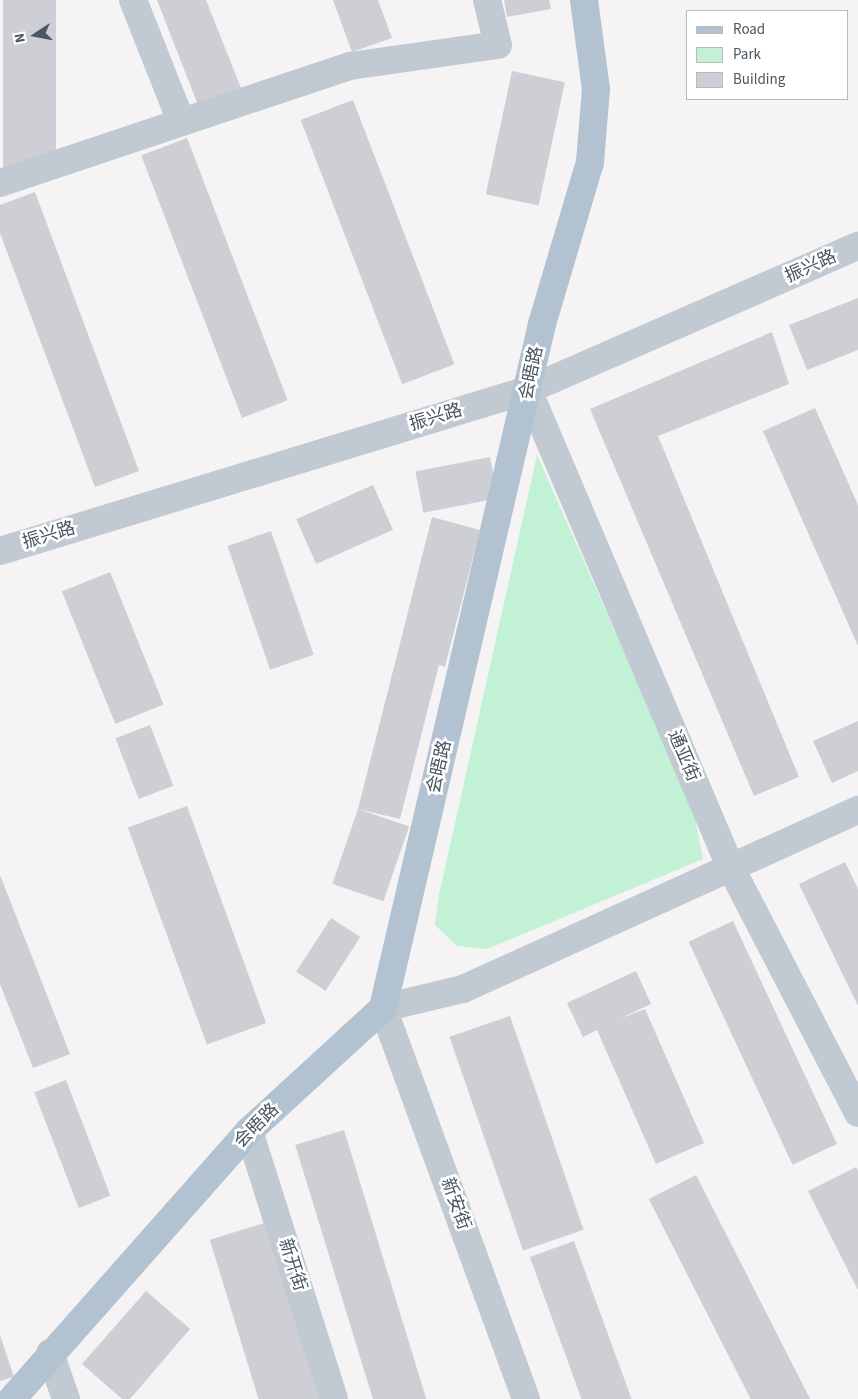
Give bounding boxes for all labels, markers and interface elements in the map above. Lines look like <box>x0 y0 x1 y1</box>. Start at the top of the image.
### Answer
north arrow <box>10 10 60 60</box>
legend <box>686 10 848 100</box>
text: Road <box>733 19 765 40</box>
text: N <box>10 31 31 44</box>
text: Park <box>733 44 761 65</box>
text: Building <box>733 69 785 90</box>
street label: 振兴路 <box>782 246 840 288</box>
street label: 会晤路 <box>516 344 548 402</box>
street label: 振兴路 <box>407 400 465 436</box>
street label: 振兴路 <box>20 518 78 554</box>
street label: 通亚街 <box>663 727 703 785</box>
street label: 会晤路 <box>423 738 457 796</box>
street label: 会晤路 <box>230 1099 284 1153</box>
street label: 新安街 <box>436 1175 474 1233</box>
street label: 新开街 <box>273 1236 311 1294</box>

